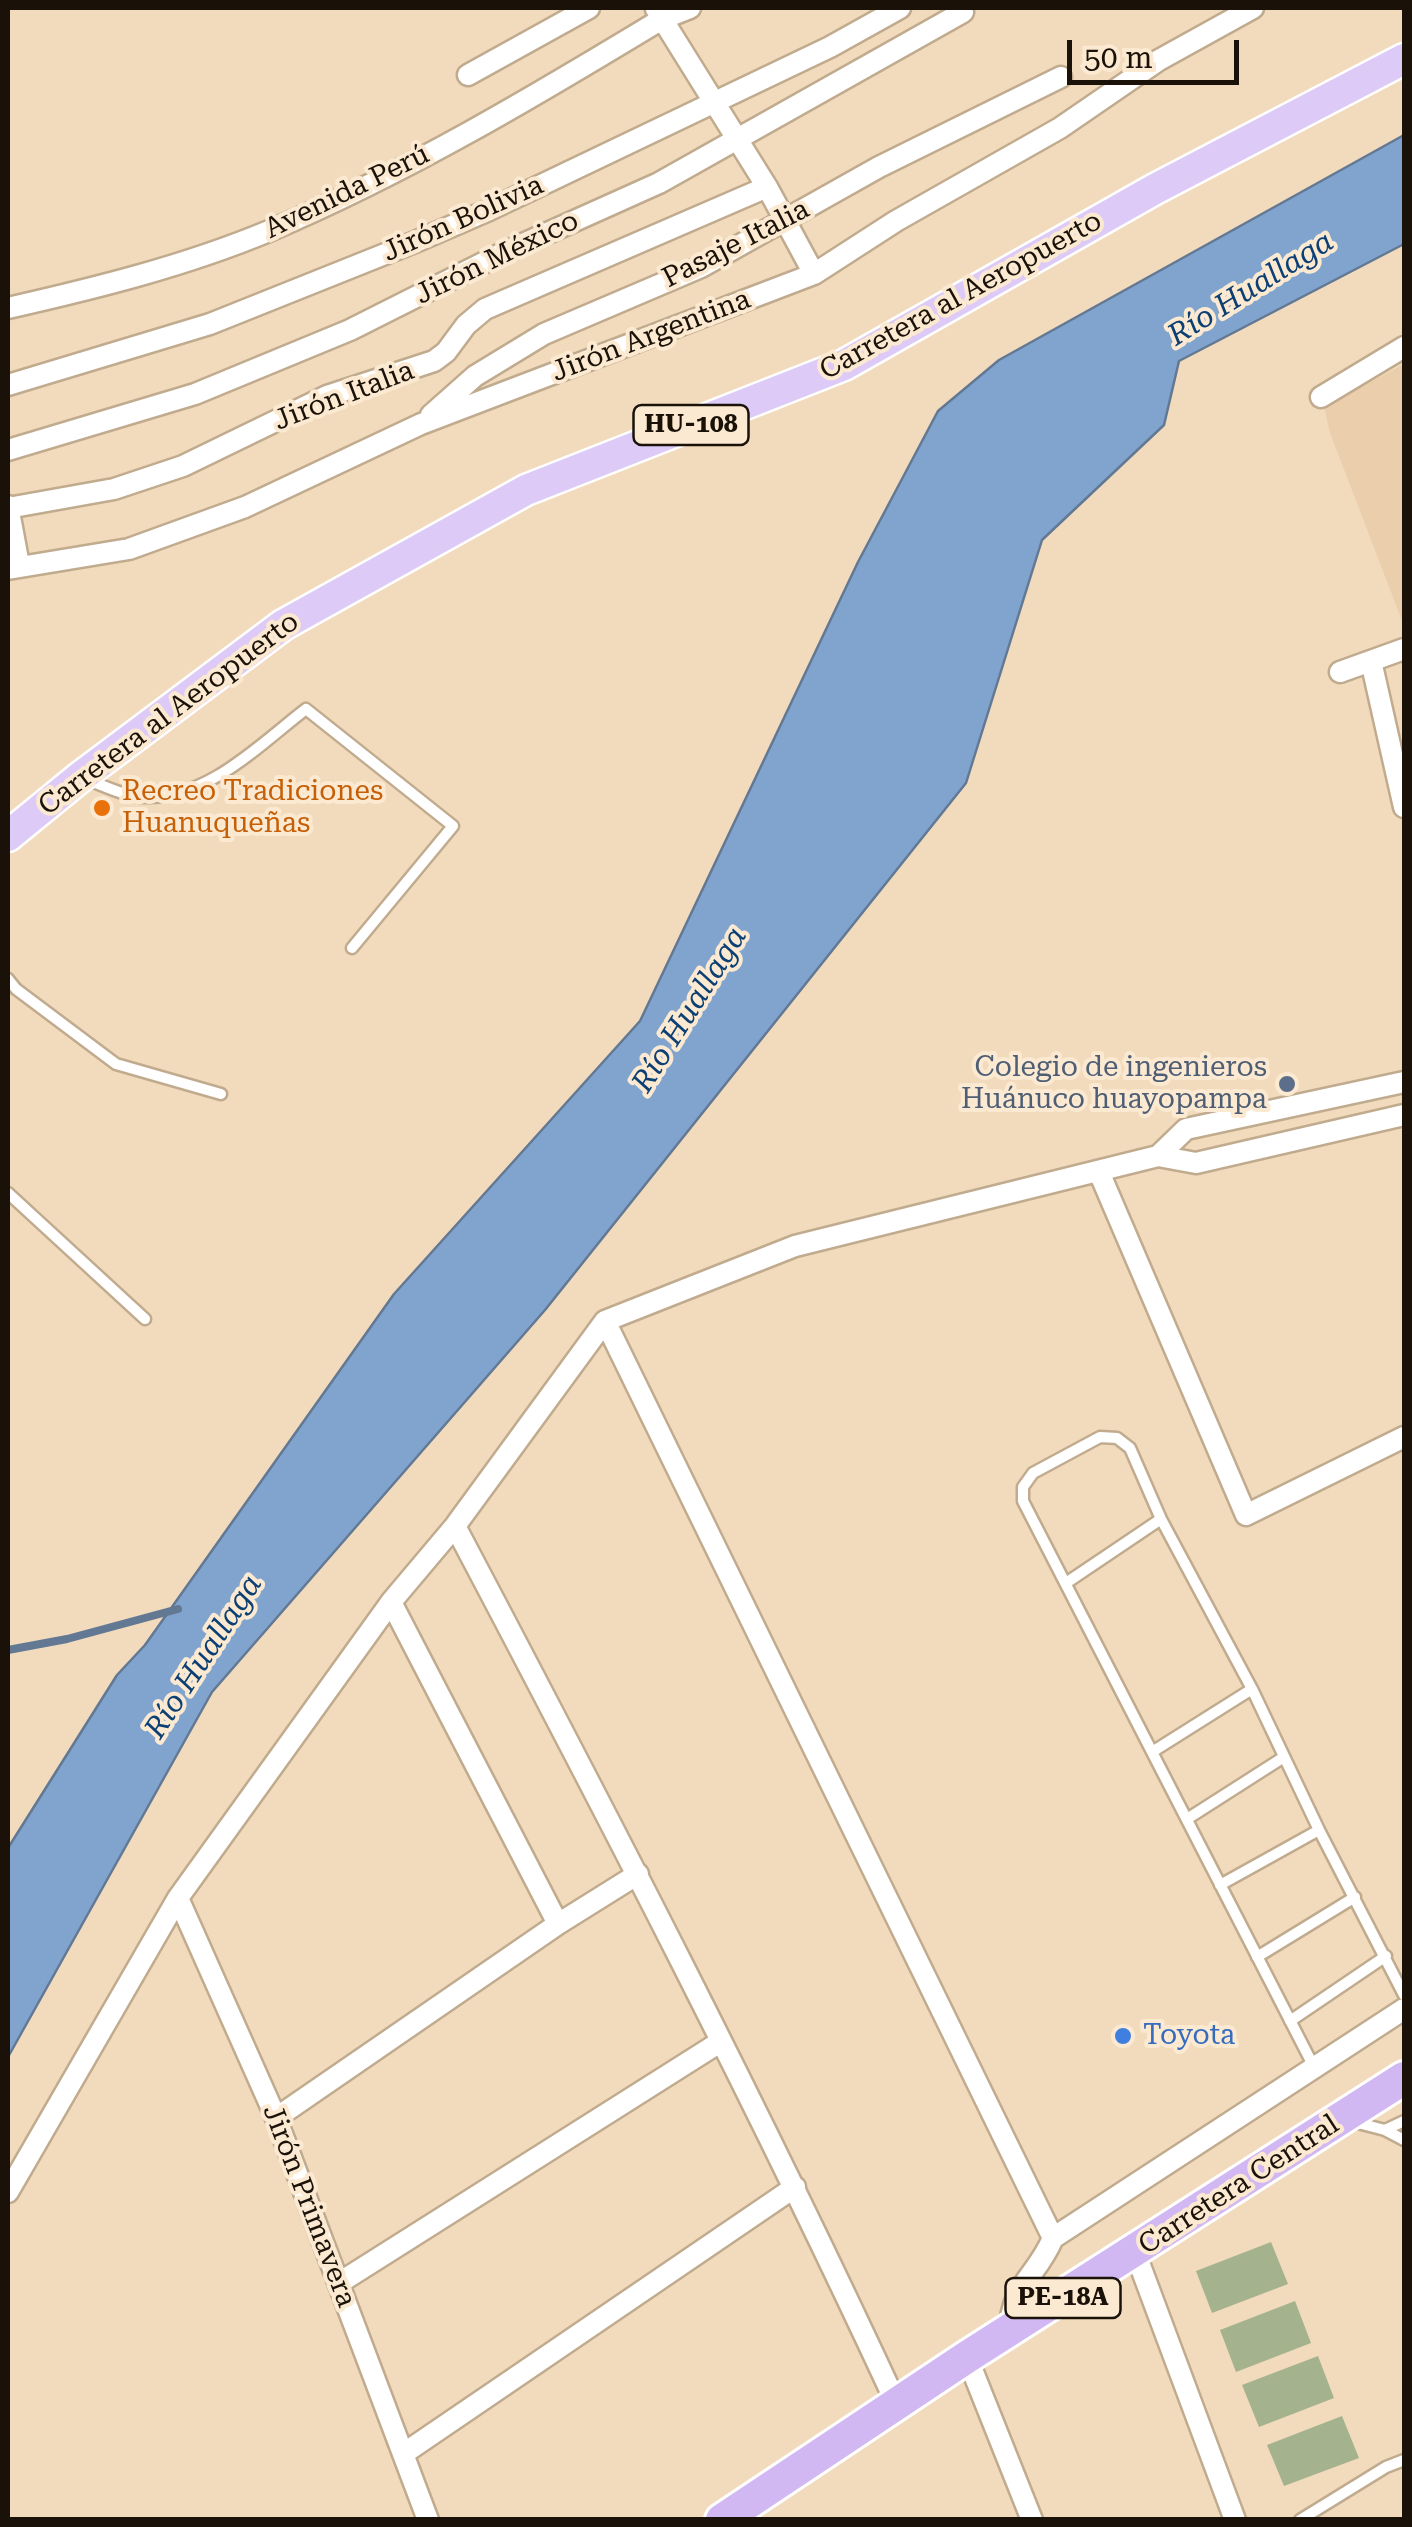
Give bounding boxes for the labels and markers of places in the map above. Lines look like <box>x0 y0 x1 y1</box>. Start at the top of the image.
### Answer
place label: Recreo Tradiciones Huanuqueñas <box>122 775 383 841</box>
marker: Recreo Tradiciones Huanuqueñas <box>91 797 113 819</box>
place label: Colegio de ingenieros Huánuco huayopampa <box>961 1051 1267 1117</box>
marker: Colegio de ingenieros Huánuco huayopampa <box>1276 1073 1298 1095</box>
place label: Toyota <box>1143 2019 1235 2053</box>
marker: Toyota <box>1112 2025 1134 2047</box>

